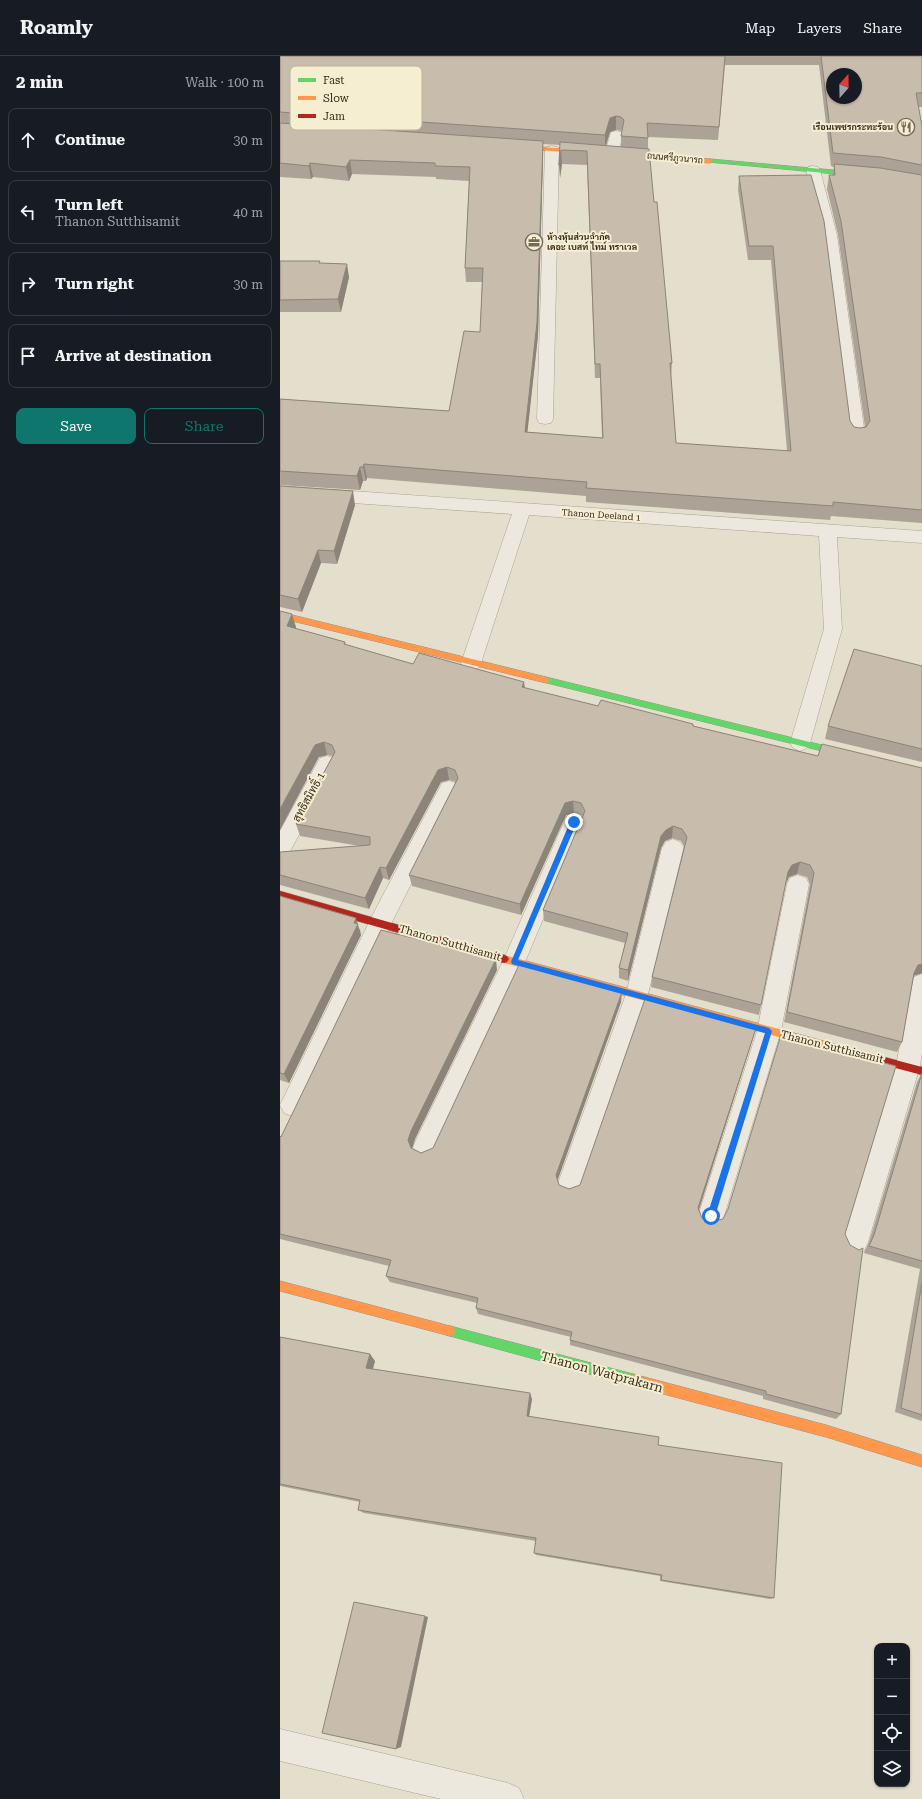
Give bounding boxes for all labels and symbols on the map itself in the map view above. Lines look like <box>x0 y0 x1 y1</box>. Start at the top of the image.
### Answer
legend <box>290 66 422 130</box>
north arrow <box>826 68 862 104</box>
text: Fast <box>323 74 344 87</box>
text: Slow <box>323 92 350 105</box>
text: Jam <box>323 110 345 123</box>
restaurant icon: เรือนเพชรกระทะร้อน <box>896 117 916 137</box>
place label: เรือนเพชรกระทะร้อน <box>813 121 893 132</box>
street label: ถนนศรีภูวนารถ <box>646 150 704 166</box>
office icon: ห้างหุ้นส่วนจำกัด เดอะ เบสท์ ไทม์ ทราเวล <box>524 232 544 252</box>
place label: ห้างหุ้นส่วนจำกัด เดอะ เบสท์ ไทม์ ทราเวล <box>547 232 637 252</box>
street label: Thanon Deeland 1 <box>561 507 641 523</box>
street label: สุทธิสมิทธิ์ 1 <box>285 767 330 825</box>
route end <box>565 813 583 831</box>
street label: Thanon Sutthisamit <box>397 922 503 964</box>
street label: Thanon Sutthisamit <box>779 1028 885 1066</box>
route start <box>702 1207 720 1225</box>
street label: Thanon Watprakarn <box>539 1348 665 1396</box>

